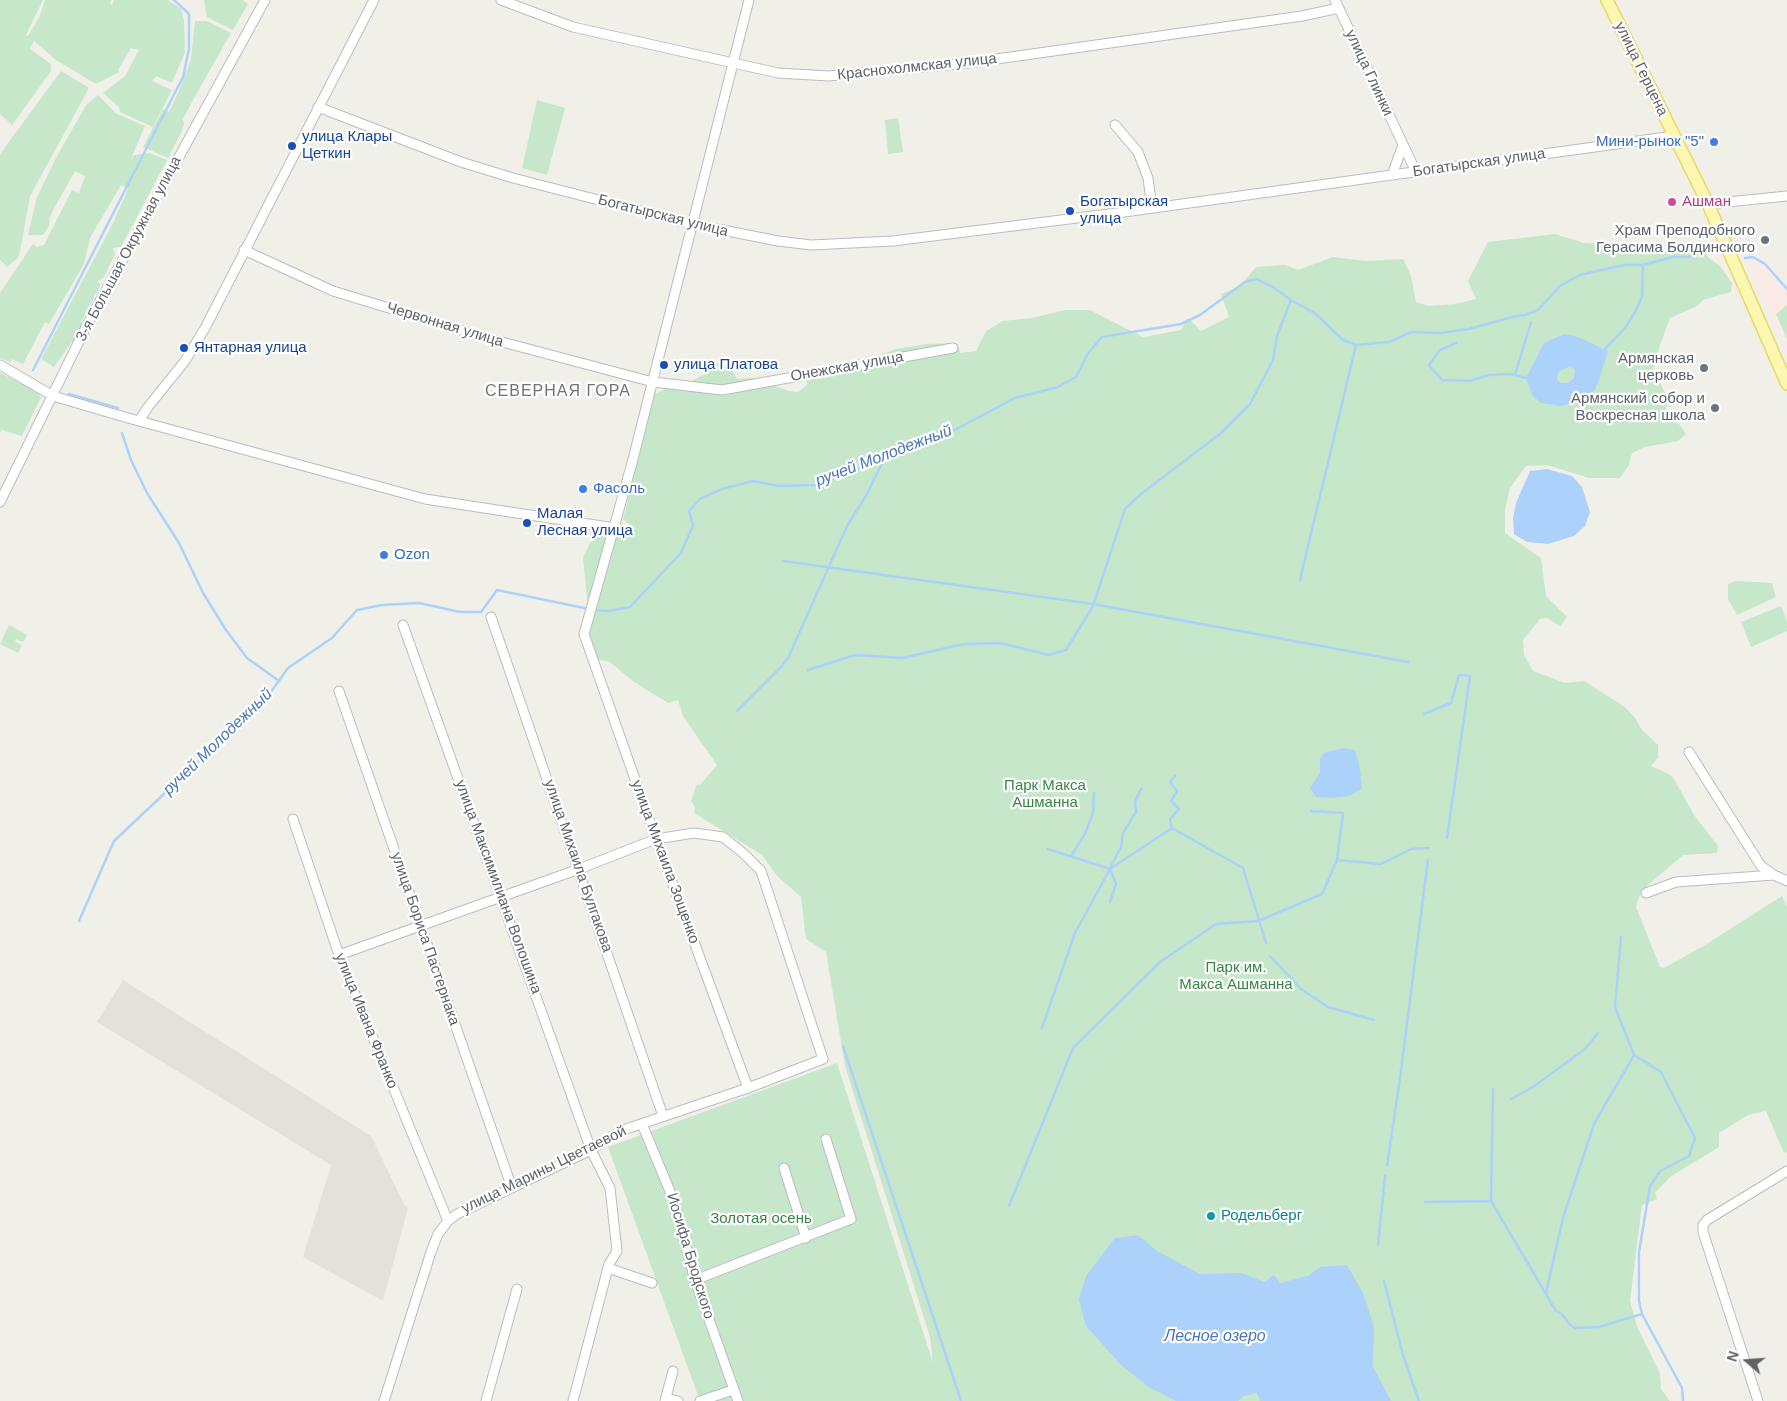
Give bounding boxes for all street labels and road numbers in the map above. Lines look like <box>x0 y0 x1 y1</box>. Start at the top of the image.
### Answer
street label: улица Герцена <box>1610 19 1672 119</box>
street label: улица Глинки <box>1341 27 1397 119</box>
street label: Краснохолмская улица <box>836 50 998 84</box>
street label: Богатырская улица <box>1412 145 1546 181</box>
street label: 3-я Большая Окружная улица <box>72 153 186 345</box>
street label: Богатырская улица <box>596 191 730 241</box>
street label: Червонная улица <box>384 299 506 351</box>
street label: Онежская улица <box>789 348 905 386</box>
street label: улица Михаила Булгакова <box>540 777 616 955</box>
street label: улица Максимилиана Волошина <box>451 778 545 996</box>
street label: улица Михаила Зощенко <box>627 778 703 946</box>
street label: улица Бориса Пастернака <box>387 850 463 1028</box>
street label: улица Ивана Франко <box>331 951 401 1091</box>
street label: улица Марины Цветаевой <box>459 1122 629 1218</box>
street label: Иосифа Бродского <box>662 1191 718 1321</box>

